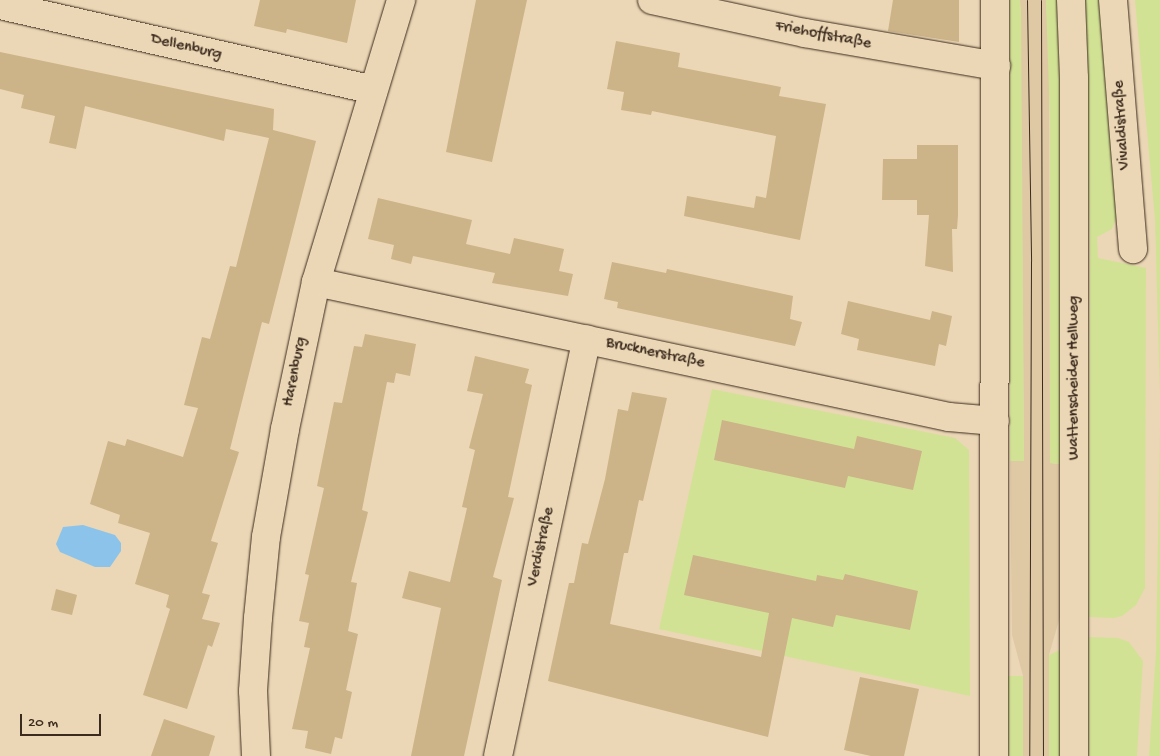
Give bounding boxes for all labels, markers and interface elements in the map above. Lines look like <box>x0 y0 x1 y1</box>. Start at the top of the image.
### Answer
street label: Friehoffstraße <box>773 17 873 55</box>
street label: Dellenburg <box>149 31 223 65</box>
street label: Vivaldistraße <box>1110 80 1136 170</box>
street label: Wattenscheider Hellweg <box>1065 296 1085 460</box>
street label: Brucknerstraße <box>604 334 706 374</box>
street label: Harenburg <box>280 336 312 408</box>
street label: Verdistraße <box>524 506 560 588</box>
scale bar <box>22 704 104 736</box>
text: 20 m <box>28 714 58 732</box>

